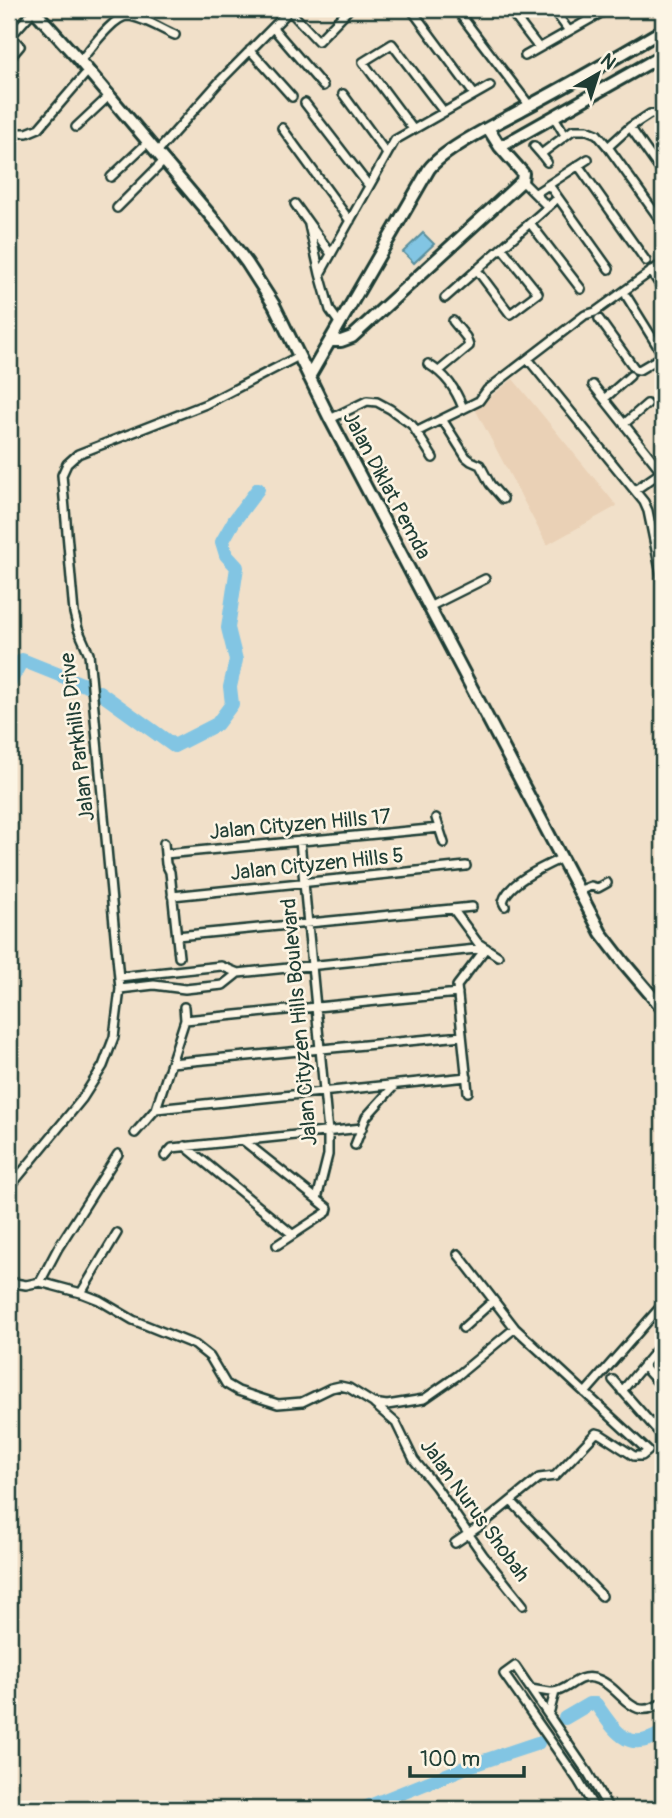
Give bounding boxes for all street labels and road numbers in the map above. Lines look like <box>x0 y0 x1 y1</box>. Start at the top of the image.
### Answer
street label: Jalan Diklat Pemda <box>336 407 437 564</box>
street label: Jalan Parkhills Drive <box>54 650 101 823</box>
street label: Jalan Cityzen Hills 17 <box>208 803 392 846</box>
street label: Jalan Cityzen Hills 5 <box>229 842 405 887</box>
street label: Jalan Cityzen Hills Boulevard <box>275 897 324 1147</box>
street label: Jalan Nurus Shobah <box>414 1433 536 1587</box>

